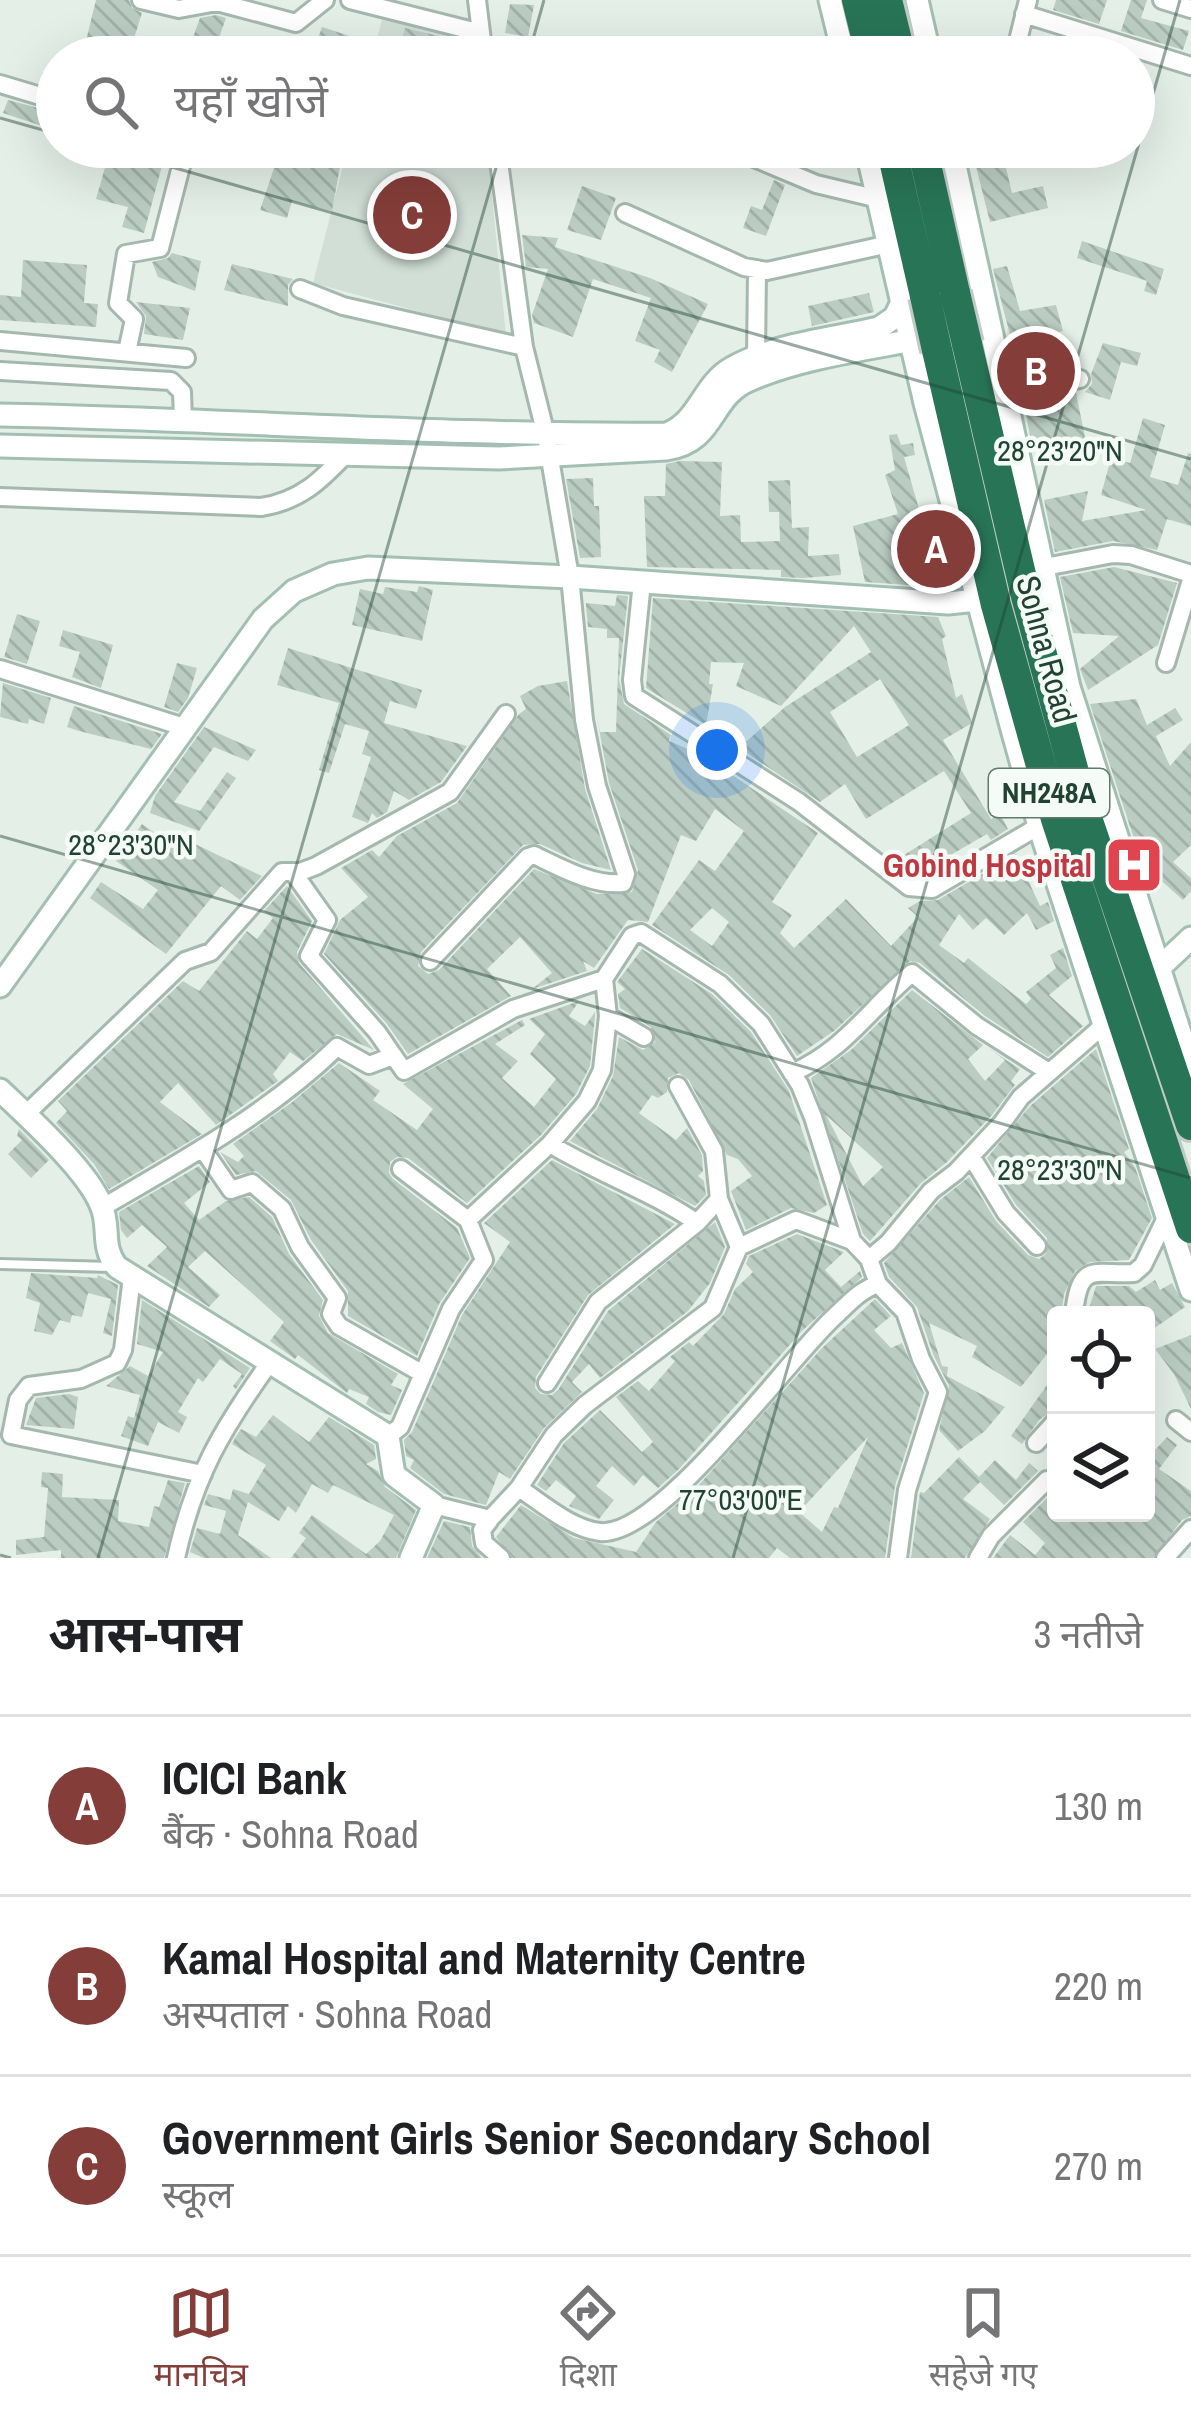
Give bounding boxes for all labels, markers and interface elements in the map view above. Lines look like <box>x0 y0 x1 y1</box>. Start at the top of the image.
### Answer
search box <box>36 36 1155 168</box>
icon: search <box>78 69 144 135</box>
text: यहाँ खोजें <box>174 70 328 131</box>
pin: C <box>373 170 451 260</box>
pin: B <box>997 326 1075 416</box>
text: 28°23'20"N <box>997 430 1123 470</box>
pin: A <box>897 504 975 594</box>
street label: Sohna Road <box>1006 571 1088 727</box>
your location <box>687 720 747 780</box>
road number: NH248A <box>989 769 1109 817</box>
text: 28°23'30"N <box>68 824 194 864</box>
hospital icon: Gobind Hospital <box>1103 834 1165 896</box>
place label: Gobind Hospital <box>883 843 1092 887</box>
text: 28°23'30"N <box>997 1149 1123 1189</box>
map controls <box>1047 1306 1155 1522</box>
button: locate <box>1047 1306 1155 1414</box>
button: layers <box>1047 1414 1155 1522</box>
text: 77°03'00"E <box>679 1479 803 1519</box>
text: आस-पास <box>48 1599 242 1668</box>
text: 3 नतीजे <box>1033 1608 1143 1660</box>
text: ICICI Bank <box>162 1747 347 1808</box>
text: A <box>75 1780 99 1832</box>
text: 130 m <box>1054 1780 1143 1832</box>
text: बैंक · Sohna Road <box>162 1808 419 1860</box>
text: Kamal Hospital and Maternity Centre <box>162 1927 806 1988</box>
text: B <box>75 1960 99 2012</box>
text: 220 m <box>1054 1960 1143 2012</box>
text: अस्पताल · Sohna Road <box>162 1988 492 2040</box>
text: Government Girls Senior Secondary School <box>162 2107 931 2168</box>
text: C <box>75 2140 99 2192</box>
text: 270 m <box>1054 2140 1143 2192</box>
text: स्कूल <box>162 2168 234 2220</box>
tab: मानचित्र <box>154 2280 248 2399</box>
tab: दिशा <box>555 2280 621 2399</box>
tab: सहेजे गए <box>929 2280 1037 2399</box>

